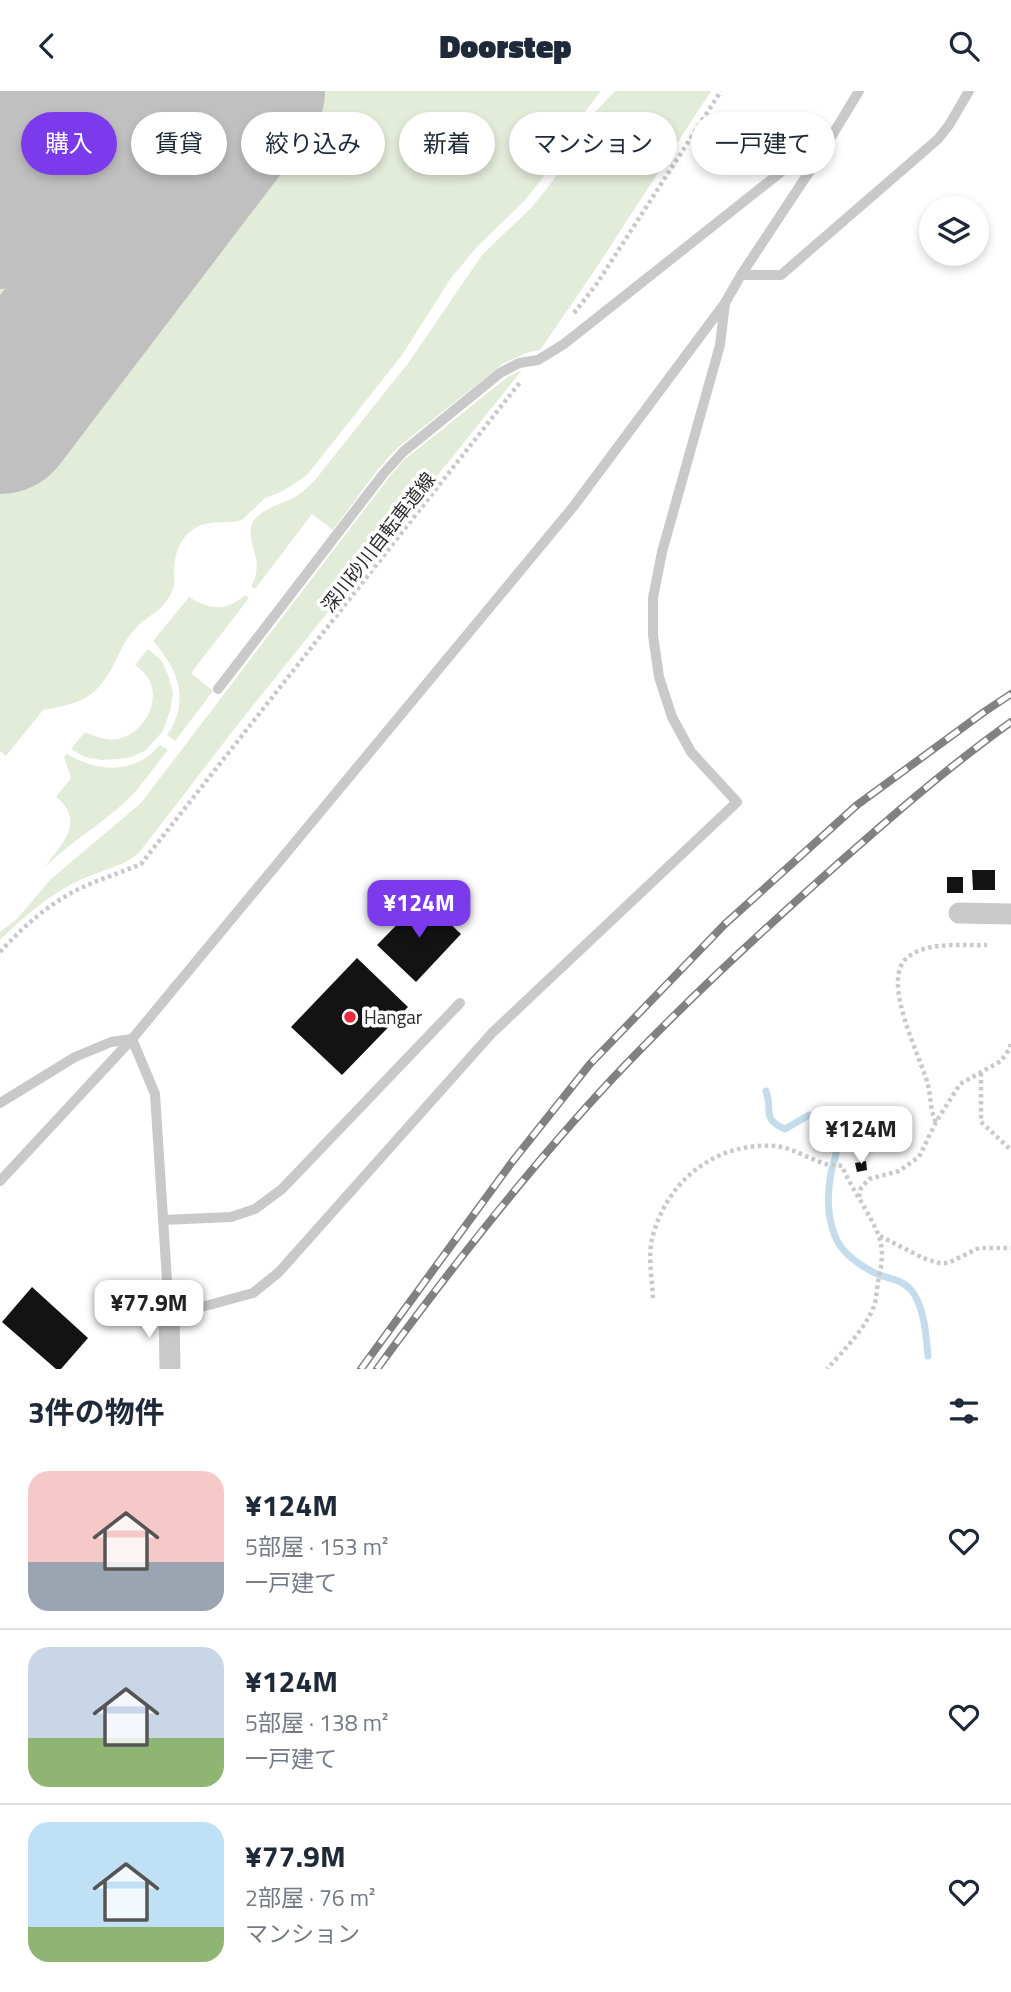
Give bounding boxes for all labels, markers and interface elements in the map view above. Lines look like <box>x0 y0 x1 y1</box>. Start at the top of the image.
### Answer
text: Doorstep <box>439 22 572 70</box>
icon: back <box>28 27 66 65</box>
icon: search <box>945 27 983 65</box>
chip: 購入 <box>21 112 117 175</box>
chip: 賃貸 <box>131 112 227 175</box>
chip: 絞り込み <box>241 112 385 175</box>
chip: 新着 <box>399 112 495 175</box>
chip: マンション <box>509 112 677 175</box>
chip: 一戸建て <box>691 112 835 175</box>
map controls <box>919 196 989 266</box>
button: layers <box>919 196 989 266</box>
street label: 深川砂川自転車道線 <box>314 465 442 618</box>
pin: ¥124M <box>370 881 468 940</box>
text: ¥124M <box>383 885 455 920</box>
place label: Hangar <box>364 1002 423 1031</box>
marker: Hangar <box>342 1009 358 1025</box>
pin: ¥124M <box>812 1107 910 1166</box>
text: ¥124M <box>825 1111 897 1146</box>
pin: ¥77.9M <box>92 1281 206 1340</box>
text: ¥77.9M <box>110 1285 188 1320</box>
text: 3件の物件 <box>28 1389 165 1435</box>
icon: filters <box>945 1392 983 1430</box>
text: ¥124M <box>245 1482 338 1528</box>
icon: home <box>84 1499 168 1583</box>
icon: heart <box>945 1522 983 1560</box>
text: 5部屋 · 153 m² <box>245 1529 388 1564</box>
text: 一戸建て <box>245 1565 337 1600</box>
text: ¥124M <box>245 1658 338 1704</box>
icon: home <box>84 1675 168 1759</box>
icon: heart <box>945 1698 983 1736</box>
text: 5部屋 · 138 m² <box>245 1705 388 1740</box>
text: 一戸建て <box>245 1741 337 1776</box>
text: ¥77.9M <box>245 1833 346 1879</box>
icon: home <box>84 1850 168 1934</box>
icon: heart <box>945 1873 983 1911</box>
text: 2部屋 · 76 m² <box>245 1880 375 1915</box>
text: マンション <box>245 1916 360 1951</box>

